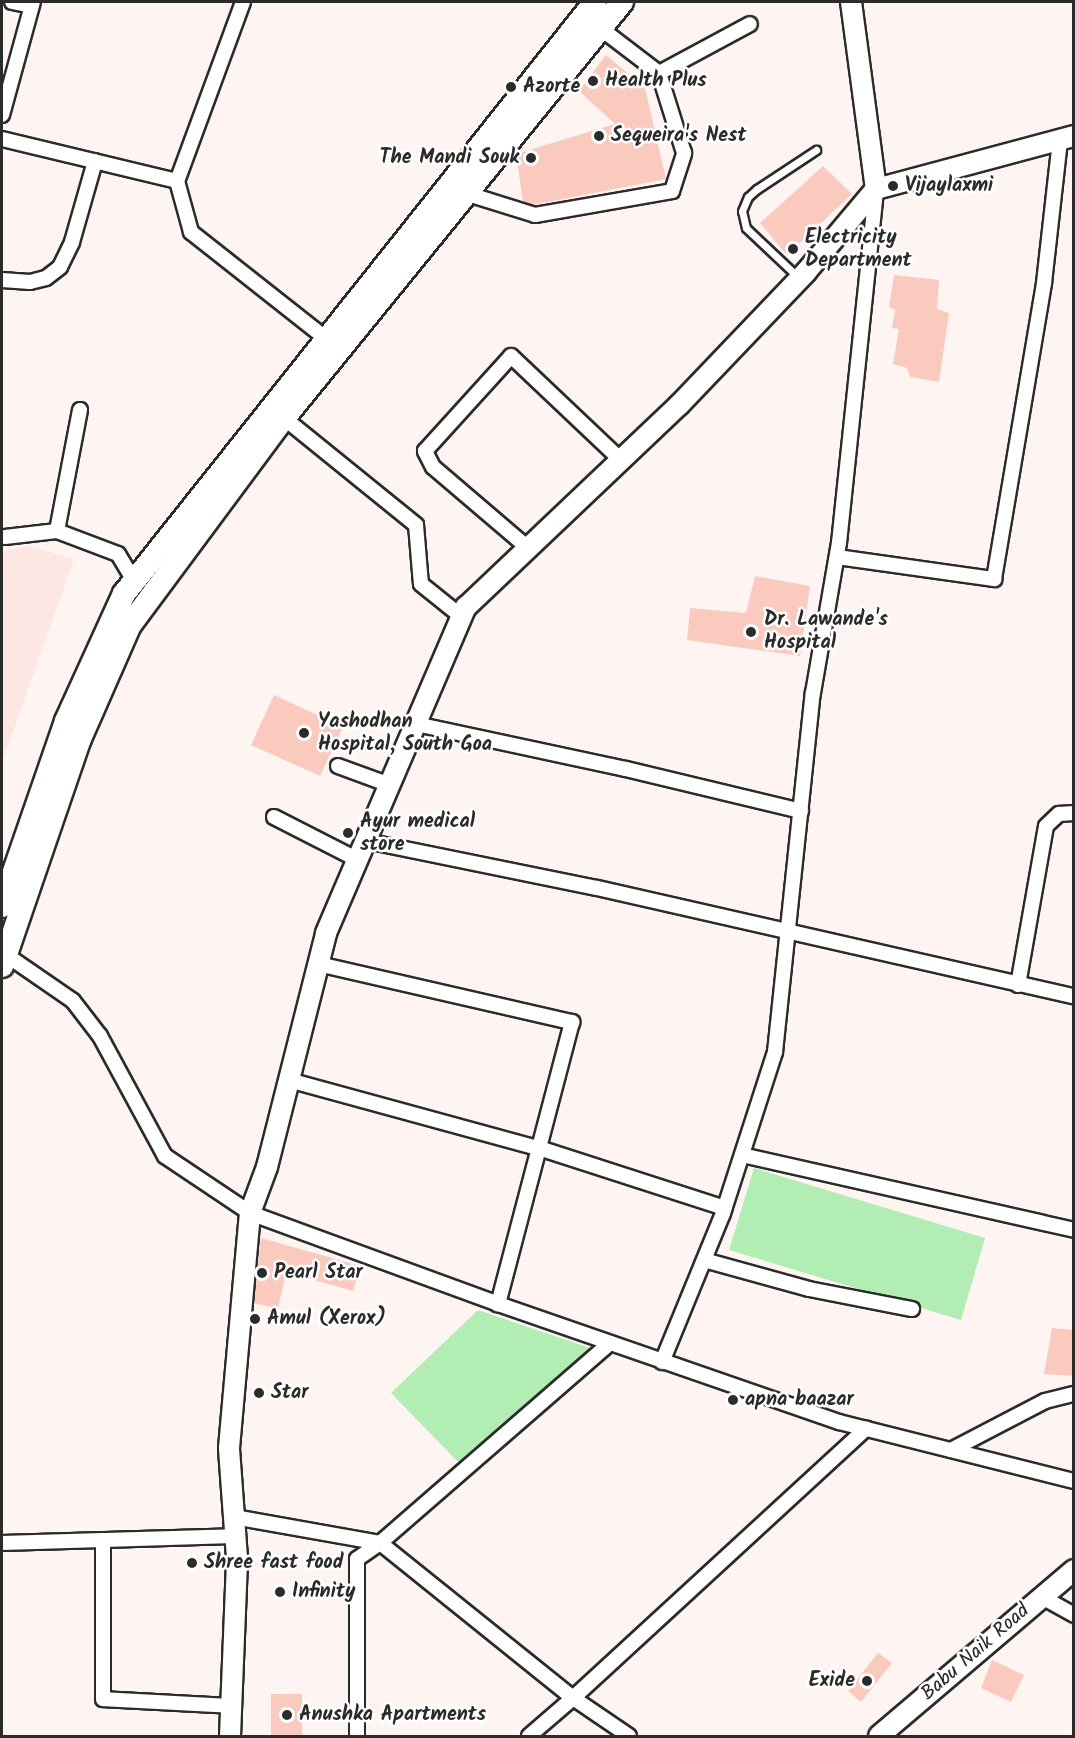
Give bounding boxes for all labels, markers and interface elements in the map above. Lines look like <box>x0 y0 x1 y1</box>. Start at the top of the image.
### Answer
place label: Health Plus <box>605 69 707 93</box>
marker: Health Plus <box>586 74 600 88</box>
place label: Azorte <box>523 75 580 99</box>
marker: Azorte <box>504 80 518 94</box>
place label: Sequeira's Nest <box>611 124 746 148</box>
marker: Sequeira's Nest <box>592 129 606 143</box>
place label: The Mandi Souk <box>380 146 519 170</box>
marker: The Mandi Souk <box>524 151 538 165</box>
place label: Vijaylaxmi <box>905 174 993 198</box>
marker: Vijaylaxmi <box>886 179 900 193</box>
place label: Electricity Department <box>805 226 912 273</box>
marker: Electricity Department <box>786 242 800 256</box>
place label: Dr. Lawande's Hospital <box>764 608 888 655</box>
marker: Dr. Lawande's Hospital <box>742 623 760 641</box>
place label: Yashodhan Hospital, South Goa <box>318 710 492 757</box>
marker: Yashodhan Hospital, South Goa <box>295 724 313 742</box>
place label: Ayur medical store <box>360 810 475 857</box>
marker: Ayur medical store <box>341 826 355 840</box>
place label: Pearl Star <box>274 1261 363 1285</box>
marker: Pearl Star <box>255 1266 269 1280</box>
place label: Amul (Xerox) <box>267 1307 386 1331</box>
marker: Amul (Xerox) <box>248 1312 262 1326</box>
place label: Star <box>271 1381 308 1405</box>
marker: Star <box>252 1386 266 1400</box>
place label: apna baazar <box>745 1388 854 1412</box>
marker: apna baazar <box>726 1393 740 1407</box>
place label: Shree fast food <box>204 1551 343 1575</box>
marker: Shree fast food <box>185 1556 199 1570</box>
place label: Infinity <box>292 1580 355 1604</box>
marker: Infinity <box>273 1585 287 1599</box>
street label: Babu Naik Road <box>917 1600 1035 1706</box>
place label: Exide <box>809 1669 855 1693</box>
marker: Exide <box>860 1674 874 1688</box>
place label: Anushka Apartments <box>299 1703 486 1727</box>
marker: Anushka Apartments <box>280 1708 294 1722</box>

